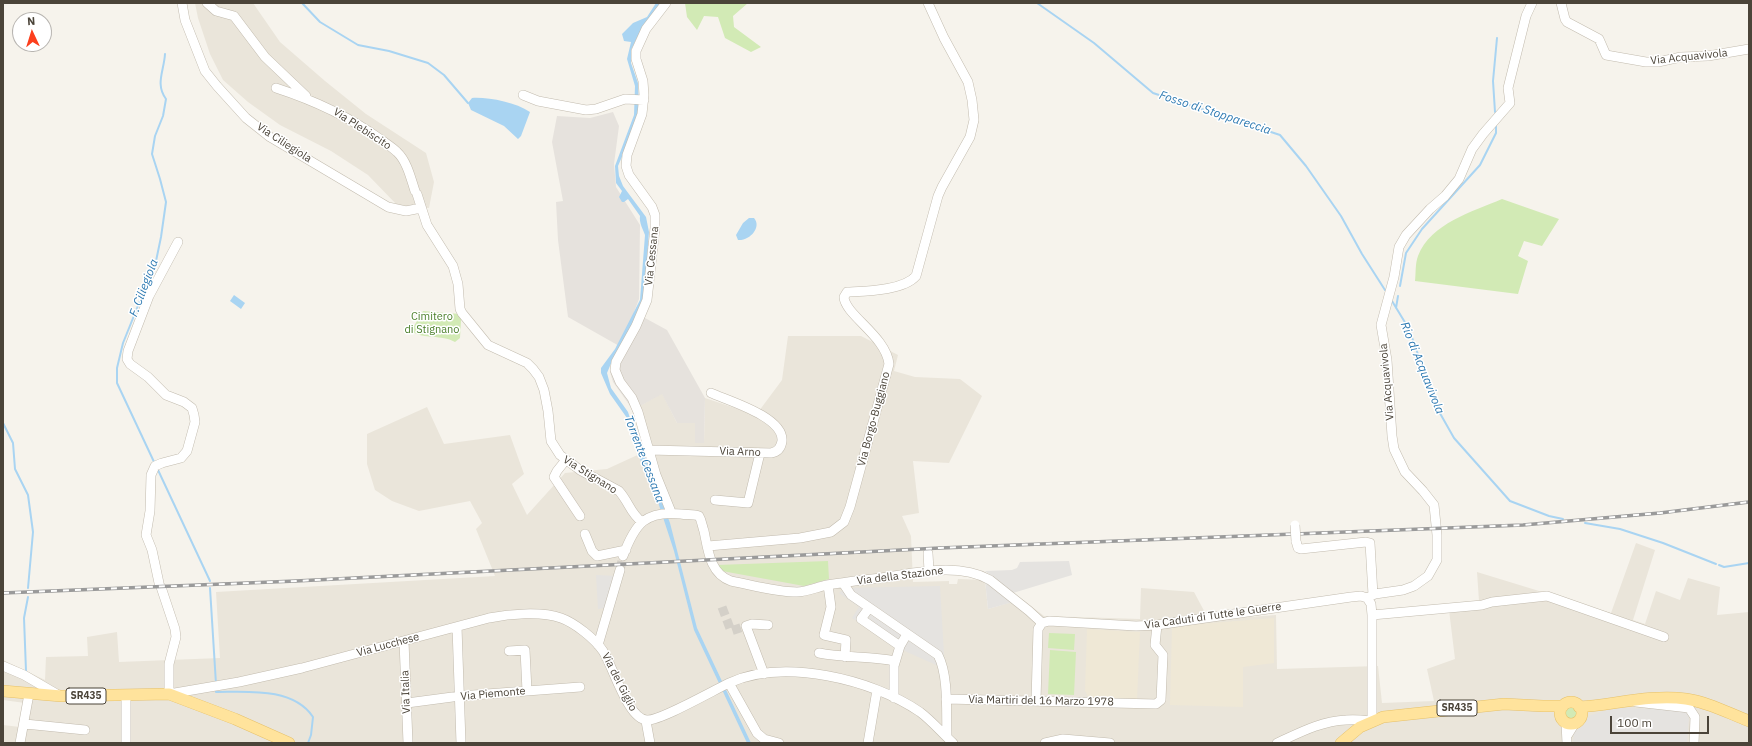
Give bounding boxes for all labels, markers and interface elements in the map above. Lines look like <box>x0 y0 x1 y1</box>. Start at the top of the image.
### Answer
north arrow <box>12 12 52 52</box>
text: N <box>27 14 36 28</box>
street label: Via Acquavivola <box>1650 46 1728 68</box>
water label: Fosso di Stoppareccia <box>1157 88 1273 138</box>
street label: Via Plebiscito <box>331 105 393 153</box>
street label: Via Ciliegiola <box>254 120 314 166</box>
street label: Via Cessana <box>642 226 662 286</box>
water label: F. Ciliegiola <box>126 257 162 319</box>
park label: Cimitero di Stignano <box>404 310 460 336</box>
water label: Rio di Acquavivola <box>1397 320 1447 416</box>
street label: Via Acquavivola <box>1377 343 1397 421</box>
street label: Via Borgo-Buggiano <box>855 370 893 468</box>
water label: Torrente Cessana <box>621 413 667 505</box>
street label: Via Arno <box>719 445 761 459</box>
street label: Via Stignano <box>561 453 619 497</box>
street label: Via della Stazione <box>856 564 944 588</box>
street label: Via Caduti di Tutte le Guerre <box>1144 600 1282 632</box>
street label: Via Lucchese <box>355 630 421 660</box>
street label: Via del Giglio <box>599 650 639 714</box>
street label: Via Italia <box>399 670 413 714</box>
street label: Via Piemonte <box>460 685 526 703</box>
road number: SR435 <box>66 688 106 704</box>
street label: Via Martiri del 16 Marzo 1978 <box>968 693 1114 709</box>
road number: SR435 <box>1437 700 1477 716</box>
scale bar <box>1612 708 1711 734</box>
text: 100 m <box>1617 715 1652 730</box>

